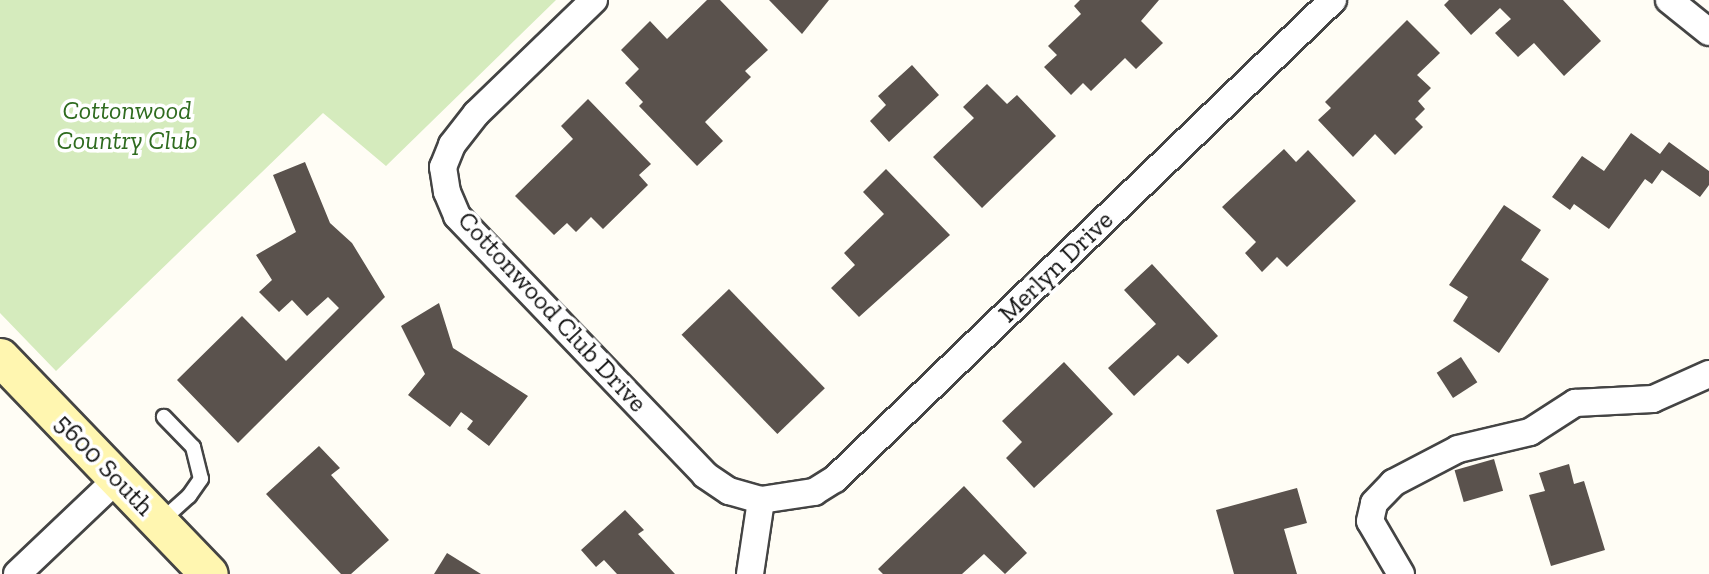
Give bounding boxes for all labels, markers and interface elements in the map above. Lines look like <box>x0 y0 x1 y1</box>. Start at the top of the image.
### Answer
park label: Cottonwood Country Club <box>56 95 198 156</box>
street label: Cottonwood Club Drive <box>451 205 653 419</box>
street label: Merlyn Drive <box>992 205 1120 329</box>
street label: 5600 South <box>48 408 160 522</box>

